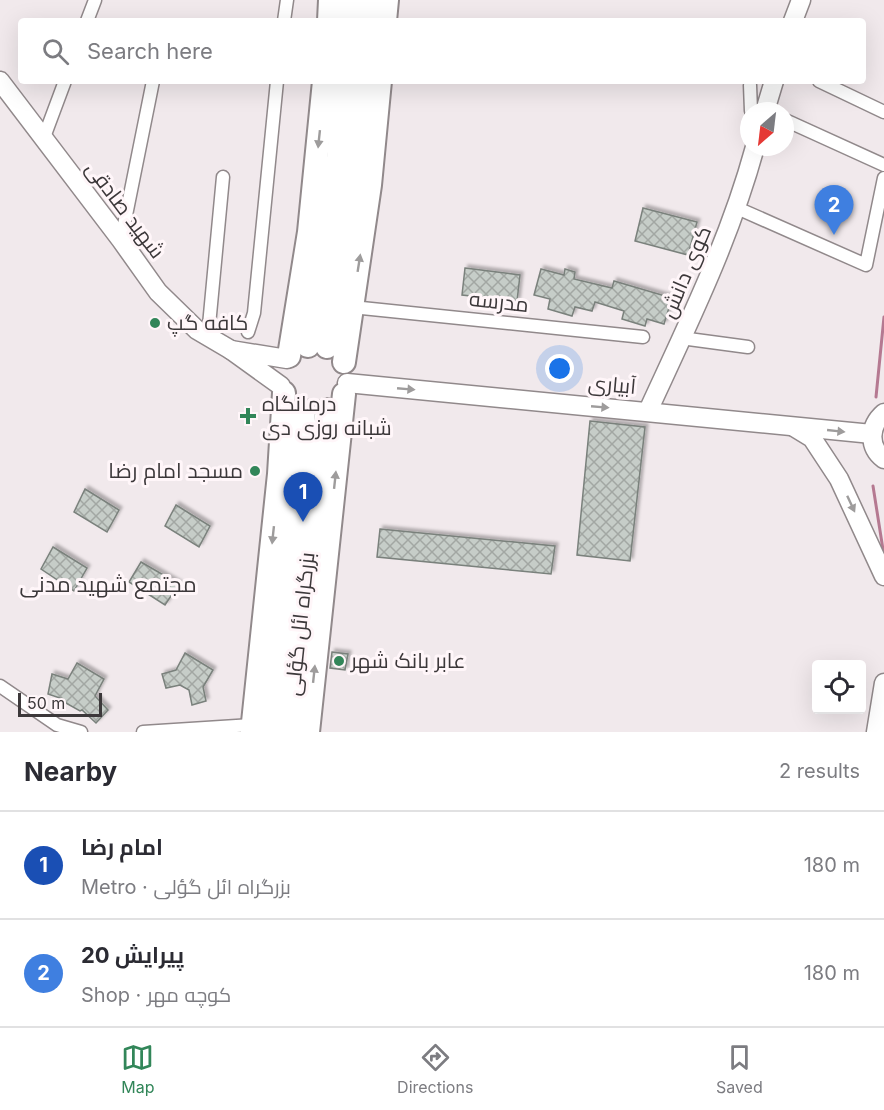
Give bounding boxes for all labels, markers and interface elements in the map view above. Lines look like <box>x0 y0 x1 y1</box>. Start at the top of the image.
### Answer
search box <box>18 18 866 84</box>
icon: search <box>39 35 72 68</box>
text: Search here <box>87 38 213 64</box>
north arrow <box>740 102 794 156</box>
one-way arrow <box>314 130 324 149</box>
street label: شهید صادقی <box>80 156 170 264</box>
pin: 2 <box>814 186 854 235</box>
street label: کوی دانش <box>655 222 717 322</box>
one-way arrow <box>354 253 363 272</box>
street label: مدرسه <box>468 286 530 317</box>
place label: کافه گپ <box>167 310 248 337</box>
marker: کافه گپ <box>148 316 162 330</box>
your location <box>545 354 574 383</box>
street label: آبیاری <box>587 370 637 400</box>
one-way arrow <box>396 384 415 394</box>
place label: درمانگاه شبانه روزی دی <box>262 391 392 441</box>
one-way arrow <box>590 402 609 412</box>
marker: درمانگاه شبانه روزی دی <box>239 407 257 425</box>
one-way arrow <box>826 426 845 436</box>
place label: مسجد امام رضا <box>108 458 243 485</box>
marker: مسجد امام رضا <box>248 464 262 478</box>
one-way arrow <box>330 470 340 489</box>
pin: 1 <box>284 472 322 522</box>
one-way arrow <box>847 496 856 513</box>
one-way arrow <box>268 525 278 544</box>
street label: بزرگراه ائل گؤلی <box>280 551 320 697</box>
district label: مجتمع شهید مدنی <box>19 571 197 599</box>
place label: عابر بانک شهر <box>350 648 465 674</box>
marker: عابر بانک شهر <box>332 654 346 668</box>
map controls <box>812 660 866 714</box>
button: locate <box>812 660 866 714</box>
one-way arrow <box>309 664 318 683</box>
scale bar <box>18 690 102 718</box>
text: 50 m <box>27 693 65 713</box>
text: Nearby <box>24 756 117 787</box>
text: 2 results <box>779 759 860 783</box>
text: امام رضا <box>81 834 163 860</box>
text: 1 <box>39 853 48 877</box>
text: 180 m <box>804 853 860 877</box>
text: Metro · بزرگراه ائل گؤلی <box>81 875 291 899</box>
text: پیرایش 20 <box>81 942 184 968</box>
text: 2 <box>37 961 50 985</box>
text: 180 m <box>804 961 860 985</box>
text: Shop · کوچه مهر <box>81 983 231 1007</box>
tab: Map <box>121 1041 155 1097</box>
tab: Directions <box>397 1041 473 1097</box>
tab: Saved <box>716 1041 763 1097</box>

